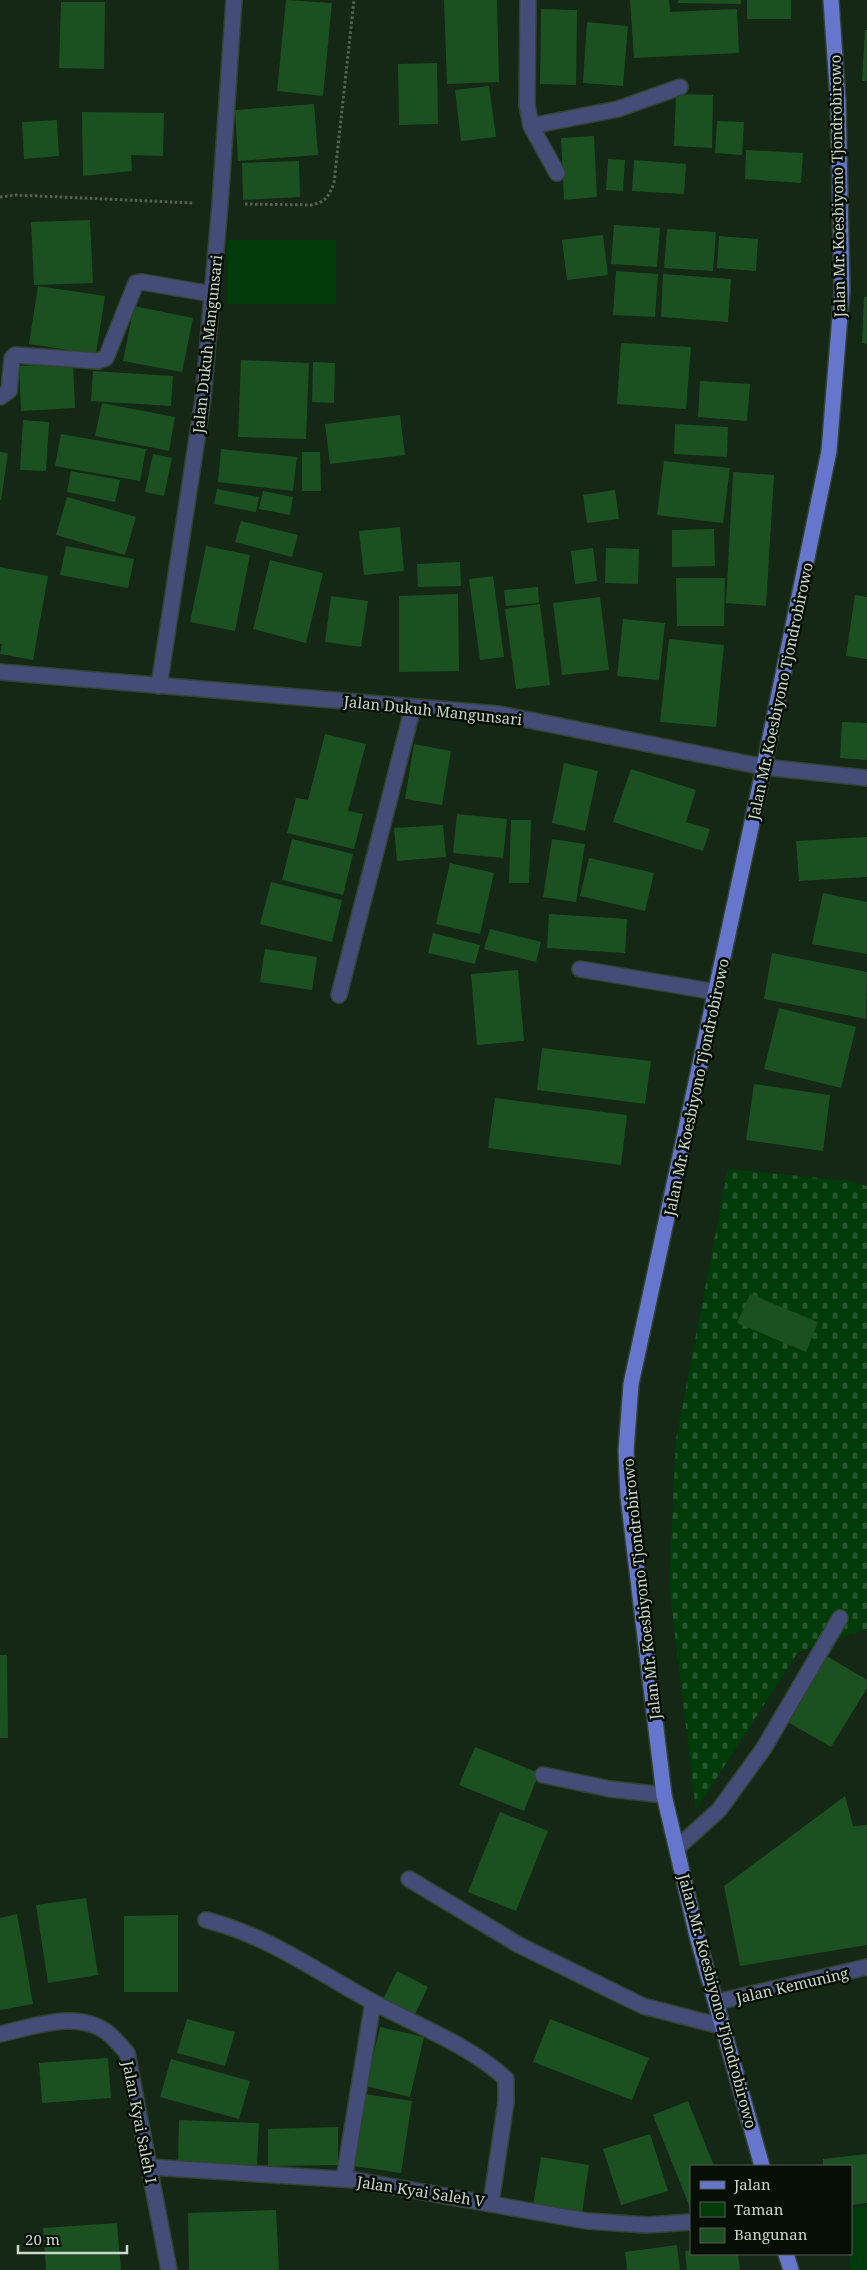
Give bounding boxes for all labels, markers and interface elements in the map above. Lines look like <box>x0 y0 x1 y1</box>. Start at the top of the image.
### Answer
street label: Jalan Mr. Koesbiyono Tjondrobirowo <box>825 55 849 318</box>
street label: Jalan Dukuh Mangunsari <box>188 254 226 435</box>
street label: Jalan Mr. Koesbiyono Tjondrobirowo <box>743 560 817 822</box>
street label: Jalan Dukuh Mangunsari <box>342 691 523 729</box>
street label: Jalan Mr. Koesbiyono Tjondrobirowo <box>659 956 733 1218</box>
street label: Jalan Mr. Koesbiyono Tjondrobirowo <box>617 1457 665 1722</box>
street label: Jalan Mr. Koesbiyono Tjondrobirowo <box>674 1871 762 2130</box>
street label: Jalan Kemuning <box>733 1962 850 2008</box>
street label: Jalan Kyai Saleh I <box>118 2058 162 2185</box>
legend <box>690 2165 852 2255</box>
street label: Jalan Kyai Saleh V <box>355 2171 487 2211</box>
text: Jalan <box>733 2174 771 2194</box>
text: Taman <box>734 2199 784 2219</box>
scale bar <box>18 2222 126 2254</box>
text: Bangunan <box>734 2224 808 2244</box>
text: 20 m <box>25 2229 60 2249</box>

